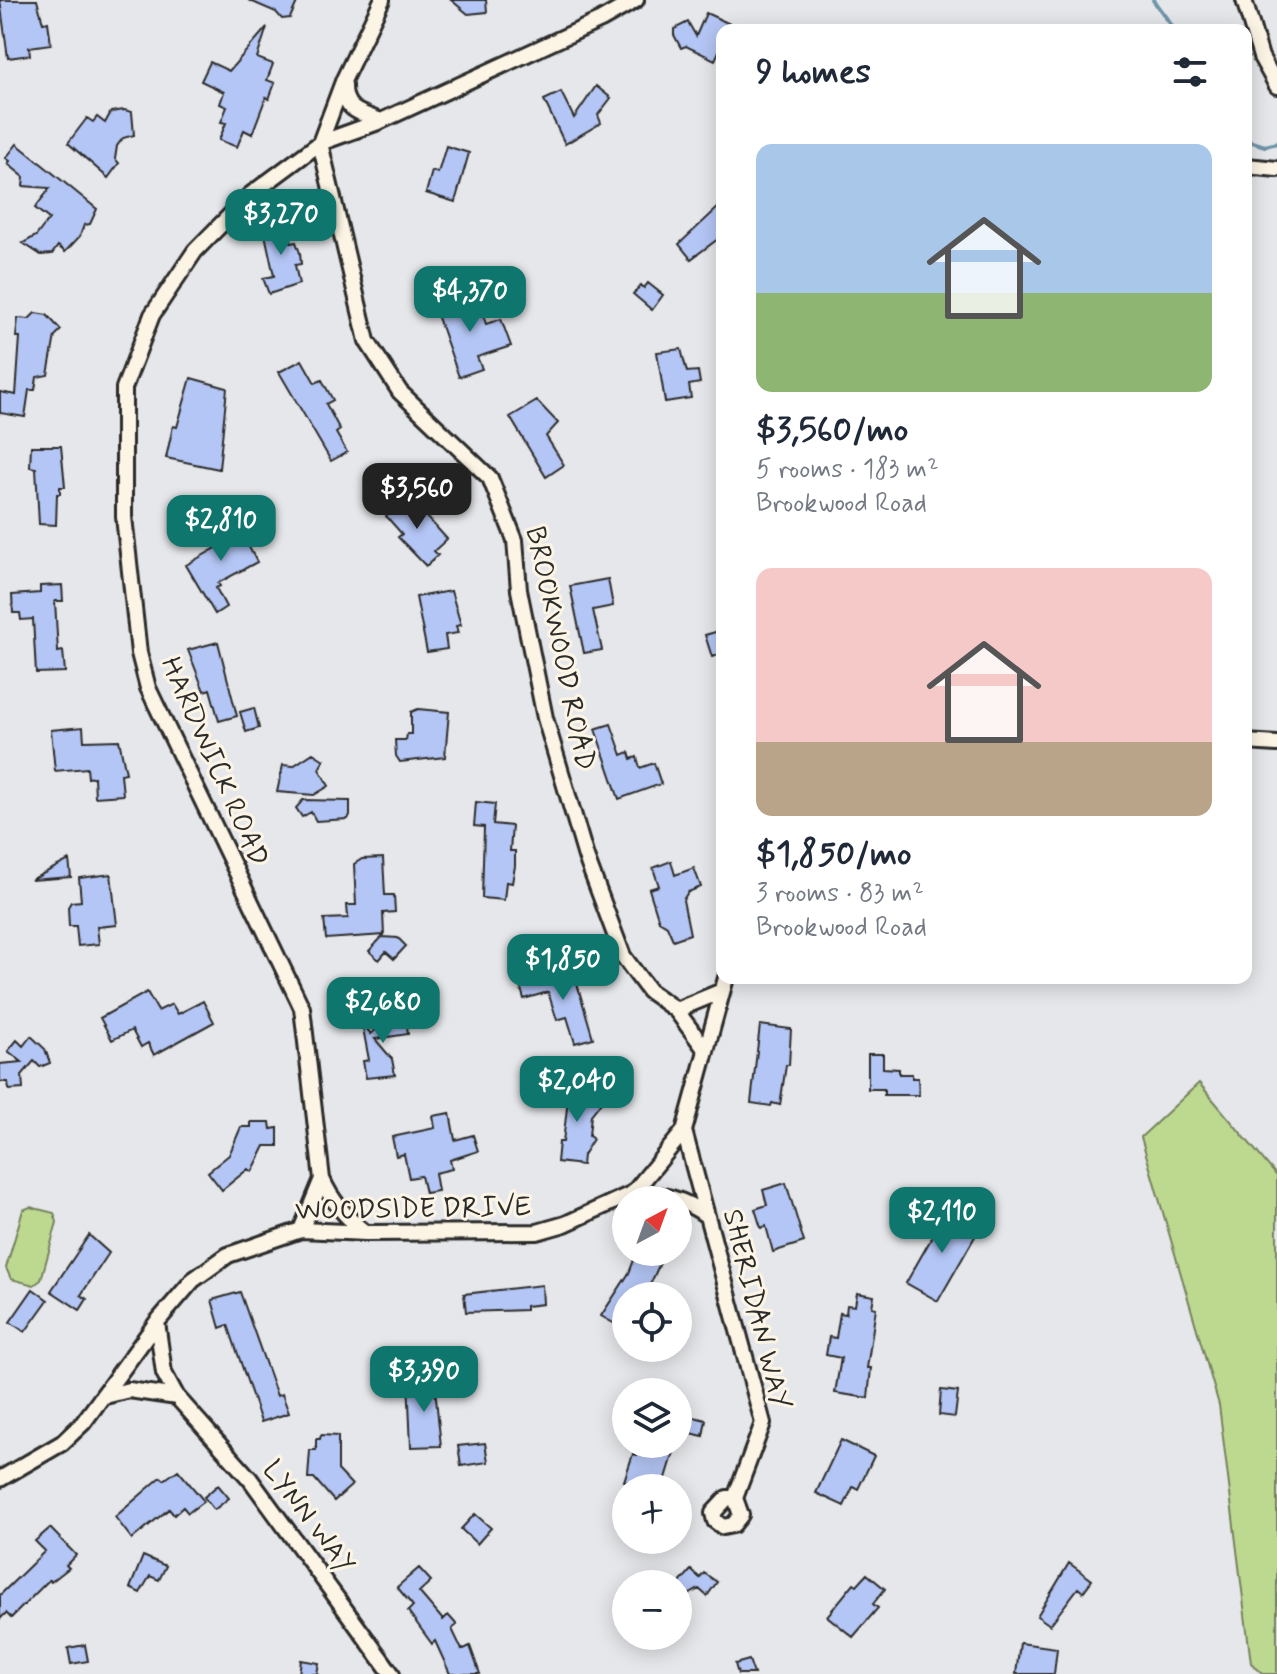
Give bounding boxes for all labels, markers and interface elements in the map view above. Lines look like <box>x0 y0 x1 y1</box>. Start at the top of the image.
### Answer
text: 9 homes <box>756 50 871 95</box>
icon: filters <box>1168 50 1212 94</box>
pin: $3,270 <box>216 189 346 257</box>
icon: home <box>912 196 1056 340</box>
text: $3,270 <box>243 198 319 232</box>
pin: $4,370 <box>405 266 535 334</box>
text: $4,370 <box>432 275 508 309</box>
text: $3,560/mo <box>756 408 908 453</box>
text: 5 rooms · 183 m² <box>756 453 939 487</box>
pin: $3,560 <box>352 463 482 531</box>
text: $3,560 <box>380 472 454 506</box>
text: Brookwood Road <box>756 487 927 521</box>
pin: $2,810 <box>156 495 286 563</box>
text: $2,810 <box>185 504 257 538</box>
street label: BROOKWOOD ROAD <box>516 523 604 774</box>
icon: home <box>912 620 1056 764</box>
street label: HARDWICK ROAD <box>151 651 277 873</box>
text: $1,850/mo <box>756 832 912 877</box>
text: 3 rooms · 83 m² <box>756 877 924 911</box>
text: Brookwood Road <box>756 911 927 945</box>
pin: $1,850 <box>498 934 628 1002</box>
text: $1,850 <box>525 943 601 977</box>
pin: $2,680 <box>318 977 448 1045</box>
text: $2,680 <box>345 986 421 1020</box>
pin: $2,040 <box>512 1056 642 1124</box>
text: $2,040 <box>538 1065 616 1099</box>
north arrow <box>612 1186 692 1266</box>
map controls <box>612 1186 692 1650</box>
pin: $2,110 <box>877 1187 1007 1255</box>
street label: WOODSIDE DRIVE <box>295 1189 531 1230</box>
text: $2,110 <box>907 1196 977 1230</box>
street label: SHERIDAN WAY <box>713 1206 798 1414</box>
button: locate <box>612 1282 692 1362</box>
pin: $3,390 <box>359 1346 489 1414</box>
text: $3,390 <box>388 1355 460 1389</box>
button: layers <box>612 1378 692 1458</box>
street label: LYNN WAY <box>253 1453 363 1582</box>
button: + <box>612 1474 692 1554</box>
button: − <box>612 1570 692 1650</box>

